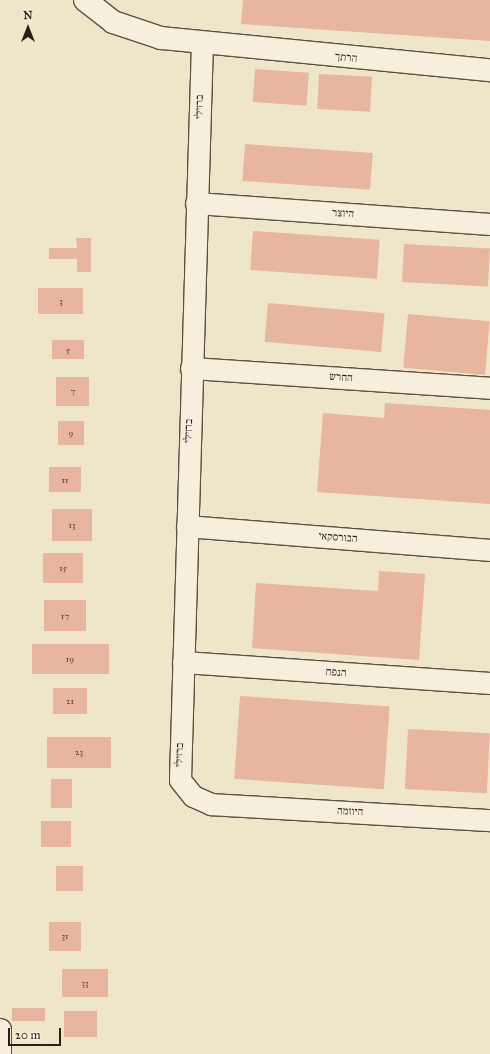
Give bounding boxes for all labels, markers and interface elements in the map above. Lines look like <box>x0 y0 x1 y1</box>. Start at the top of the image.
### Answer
north arrow <box>8 8 48 48</box>
text: N <box>23 9 33 22</box>
street label: הרתך <box>334 50 358 66</box>
street label: ברזילי <box>193 95 207 119</box>
street label: היוצר <box>332 207 354 221</box>
house number: 3 <box>59 296 63 306</box>
house number: 5 <box>66 345 70 355</box>
street label: החרש <box>329 371 353 385</box>
house number: 7 <box>71 386 75 396</box>
street label: ברזילי <box>182 419 196 443</box>
house number: 9 <box>69 428 73 438</box>
house number: 11 <box>61 475 69 485</box>
house number: 13 <box>68 520 76 530</box>
street label: הבורסקאי <box>318 530 358 546</box>
house number: 15 <box>59 563 67 573</box>
house number: 17 <box>61 611 69 621</box>
house number: 19 <box>66 654 74 664</box>
street label: הנפח <box>325 666 347 680</box>
house number: 21 <box>66 696 74 706</box>
street label: ברזילי <box>173 743 187 767</box>
house number: 23 <box>75 747 83 757</box>
street label: היוזמה <box>337 805 363 819</box>
house number: 31 <box>61 931 69 941</box>
house number: 33 <box>81 978 89 988</box>
scale bar <box>10 1020 63 1046</box>
text: 20 m <box>15 1028 41 1042</box>

